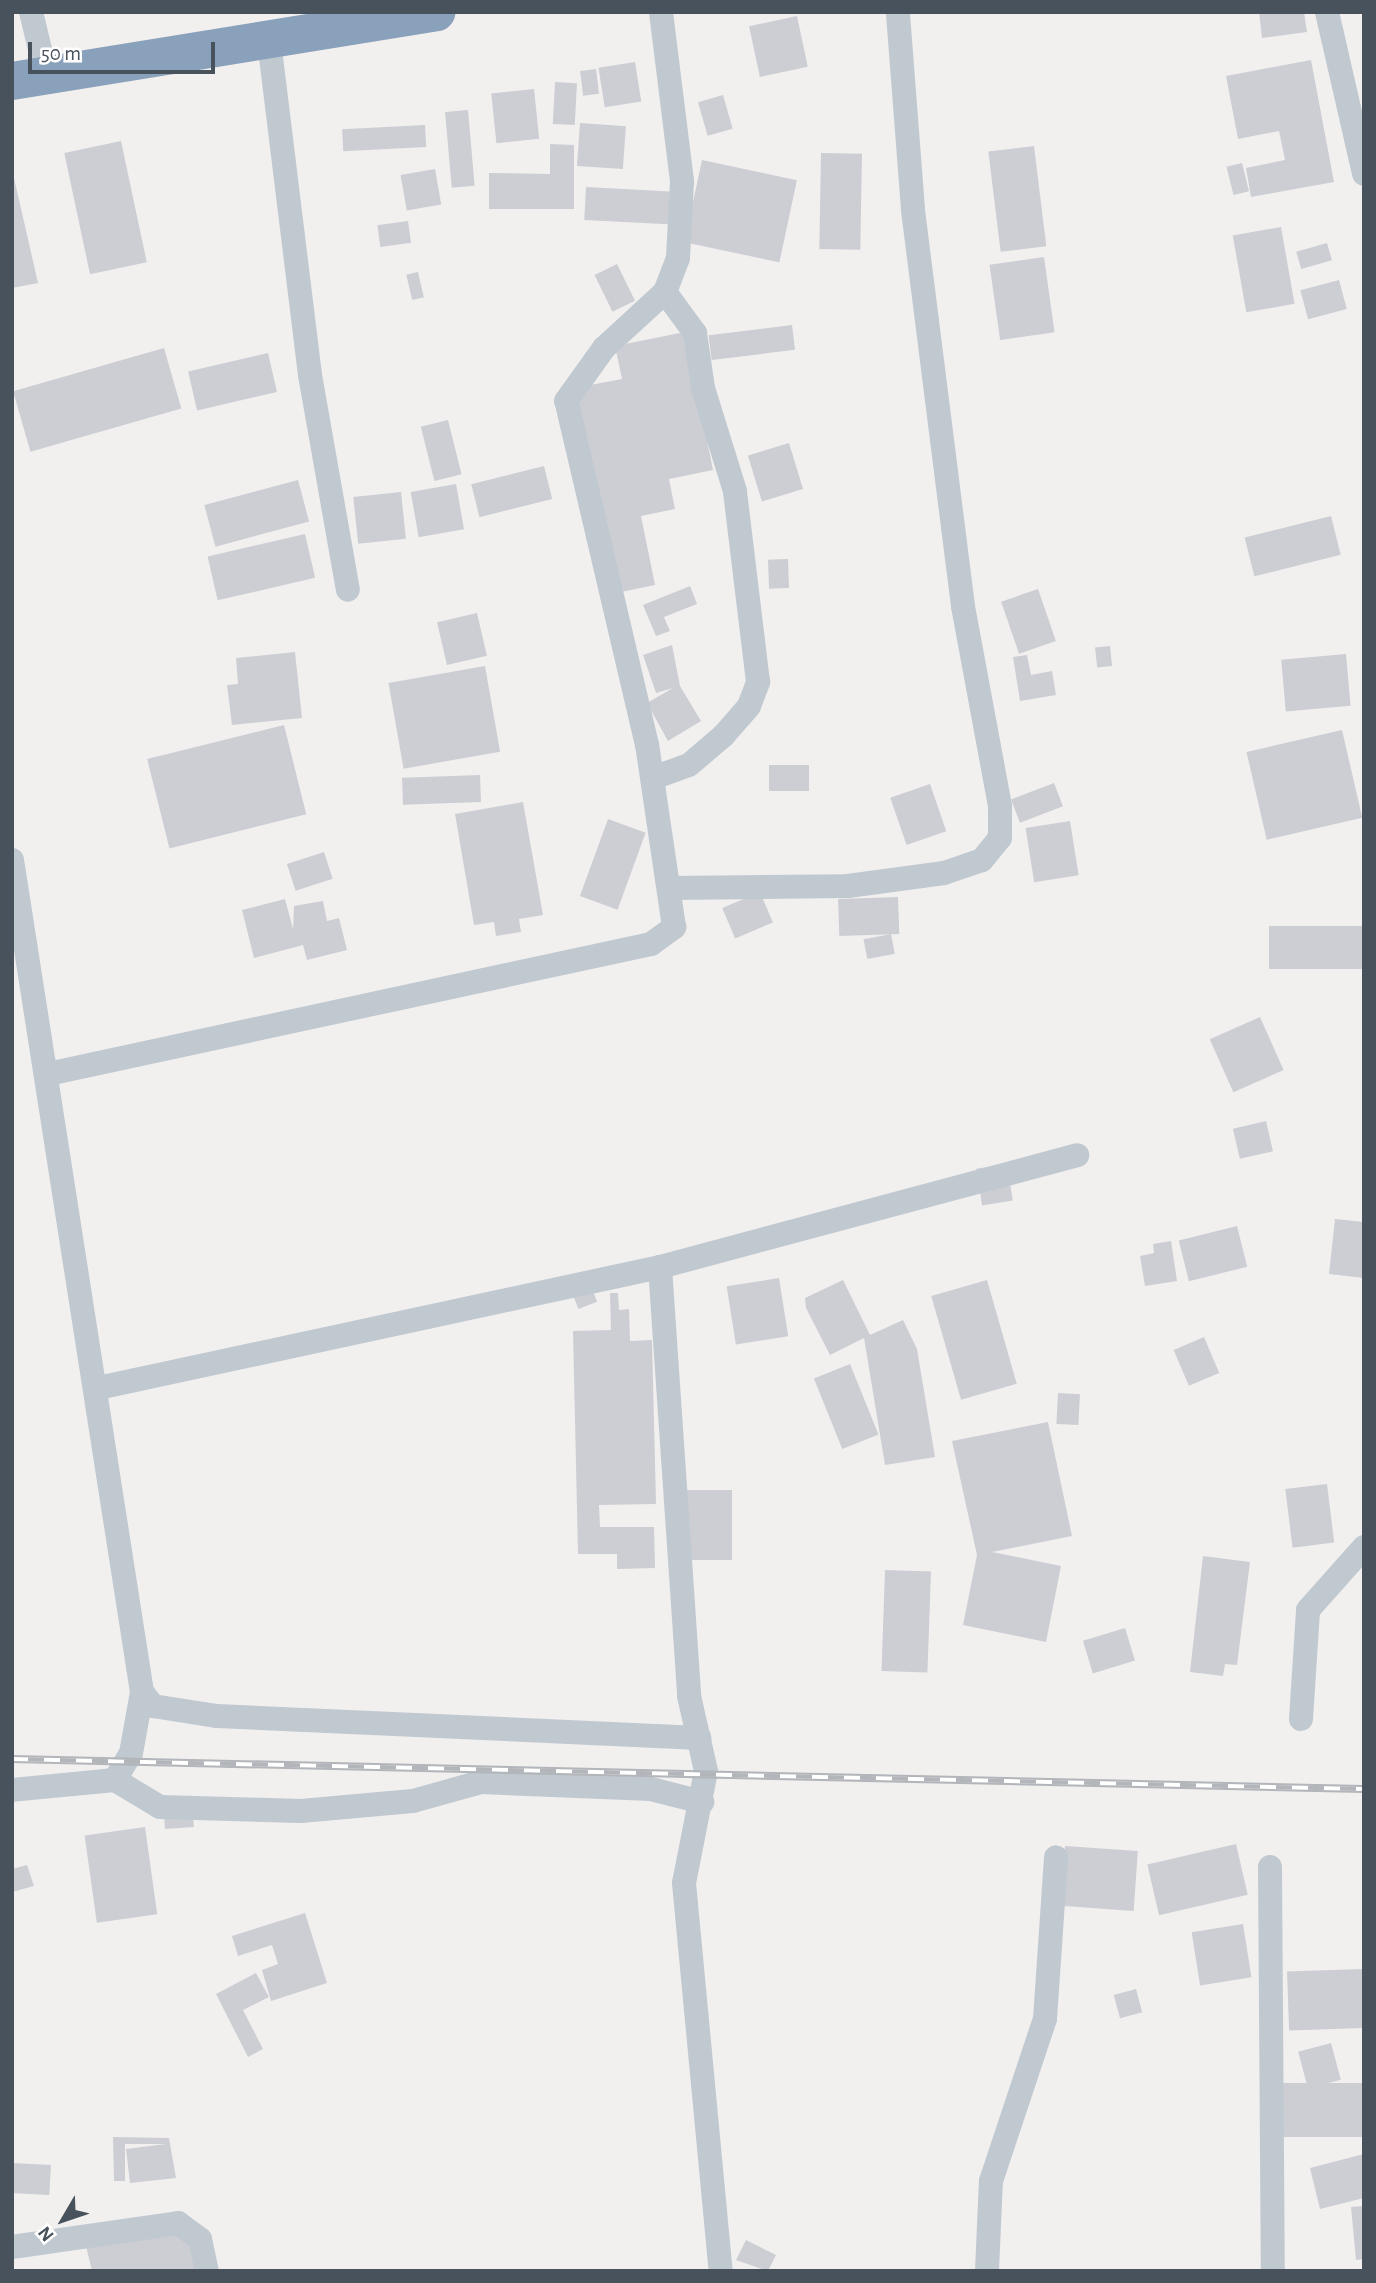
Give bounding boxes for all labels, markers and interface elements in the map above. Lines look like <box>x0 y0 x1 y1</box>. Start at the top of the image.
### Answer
scale bar <box>32 28 219 72</box>
text: 50 m <box>41 43 81 64</box>
north arrow <box>28 2185 98 2255</box>
text: N <box>35 2222 58 2245</box>

